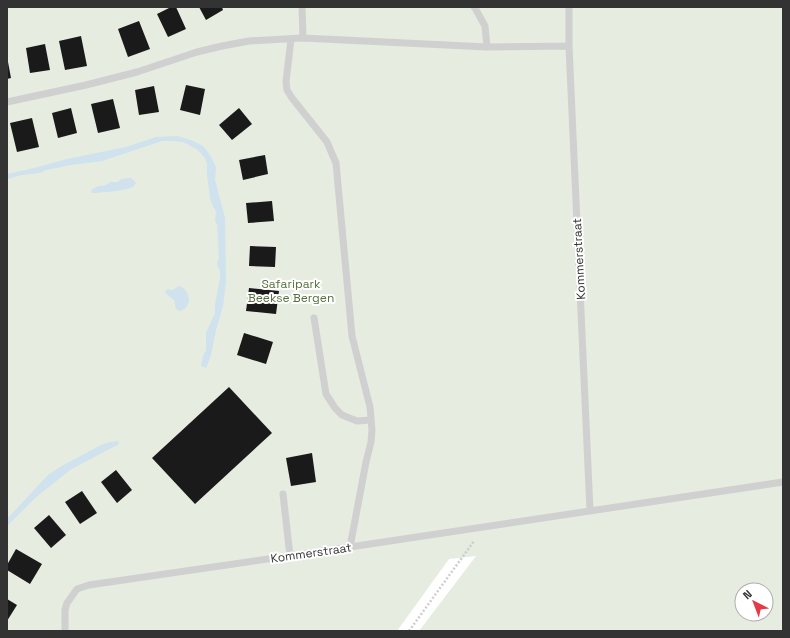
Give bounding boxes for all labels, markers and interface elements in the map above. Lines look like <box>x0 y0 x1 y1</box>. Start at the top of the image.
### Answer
street label: Kommerstraat <box>569 218 589 300</box>
park label: Safaripark Beekse Bergen <box>248 276 334 306</box>
street label: Kommerstraat <box>269 539 353 567</box>
north arrow <box>734 582 774 622</box>
text: N <box>740 587 755 602</box>

